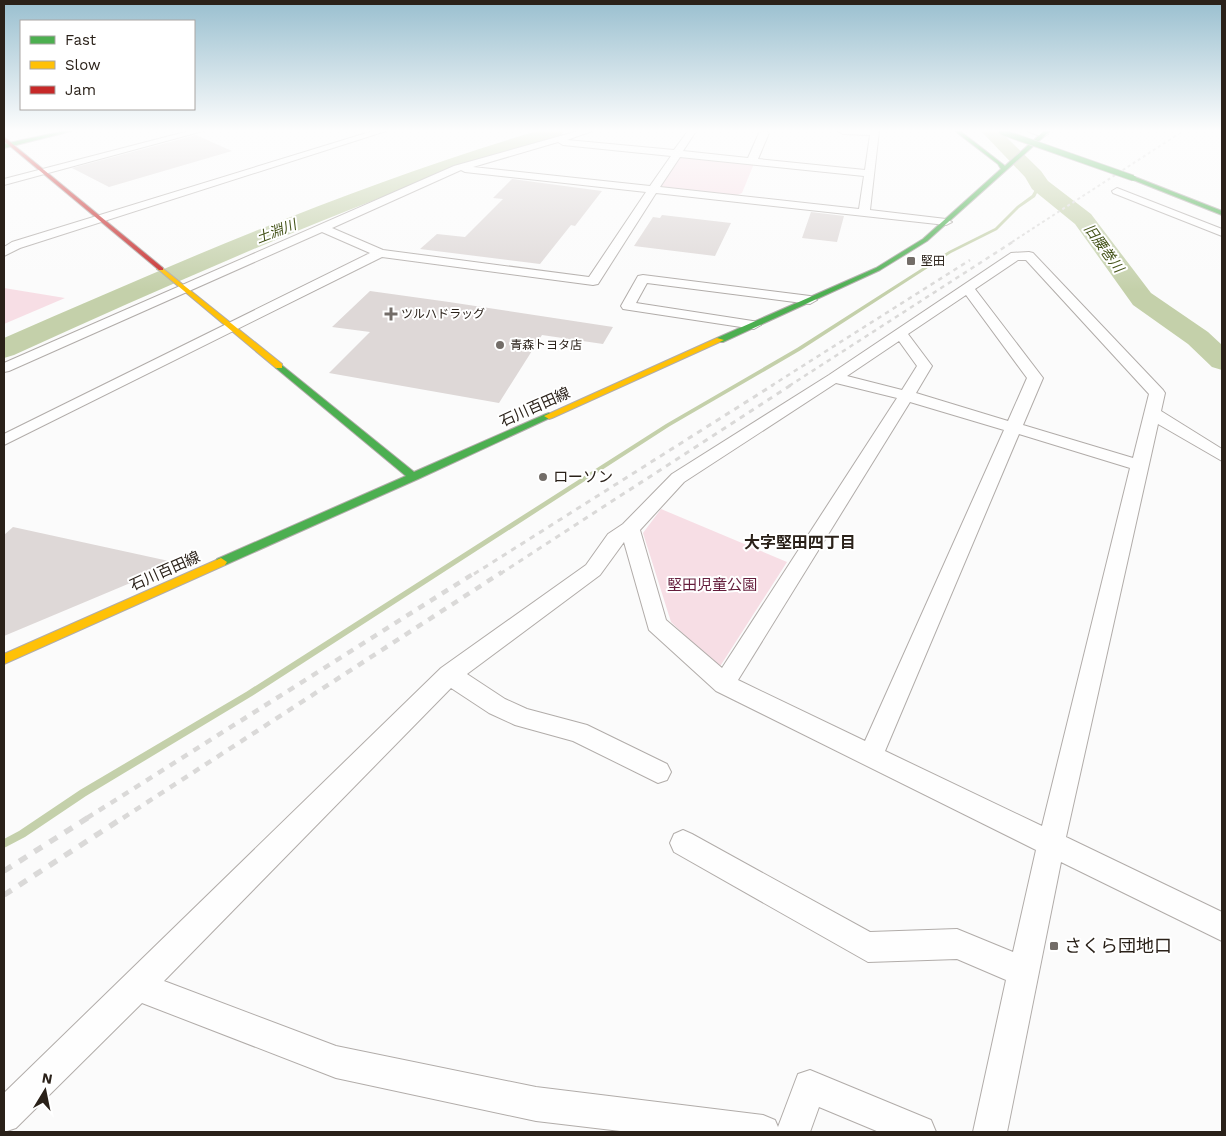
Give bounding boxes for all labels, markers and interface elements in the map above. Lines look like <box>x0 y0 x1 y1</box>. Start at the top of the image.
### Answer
legend <box>20 20 195 110</box>
text: Fast <box>65 31 97 49</box>
text: Slow <box>65 56 101 74</box>
text: Jam <box>65 81 96 99</box>
water label: 土淵川 <box>254 215 300 246</box>
water label: 旧腰巻川 <box>1081 221 1128 277</box>
place label: 堅田 <box>921 254 945 268</box>
marker: 堅田 <box>905 255 917 267</box>
place label: ツルハドラッグ <box>401 307 485 321</box>
marker: ツルハドラッグ <box>385 308 397 320</box>
place label: 青森トヨタ店 <box>510 338 582 352</box>
marker: 青森トヨタ店 <box>494 339 506 351</box>
street label: 石川百田線 <box>497 384 573 430</box>
place label: ローソン <box>553 468 613 486</box>
marker: ローソン <box>537 471 549 483</box>
district label: 大字堅田四丁目 <box>744 533 856 552</box>
street label: 石川百田線 <box>127 548 203 594</box>
park label: 堅田児童公園 <box>667 576 757 594</box>
place label: さくら団地口 <box>1064 935 1172 956</box>
marker: さくら団地口 <box>1048 940 1060 952</box>
north arrow <box>20 1066 70 1116</box>
text: N <box>41 1069 54 1087</box>

